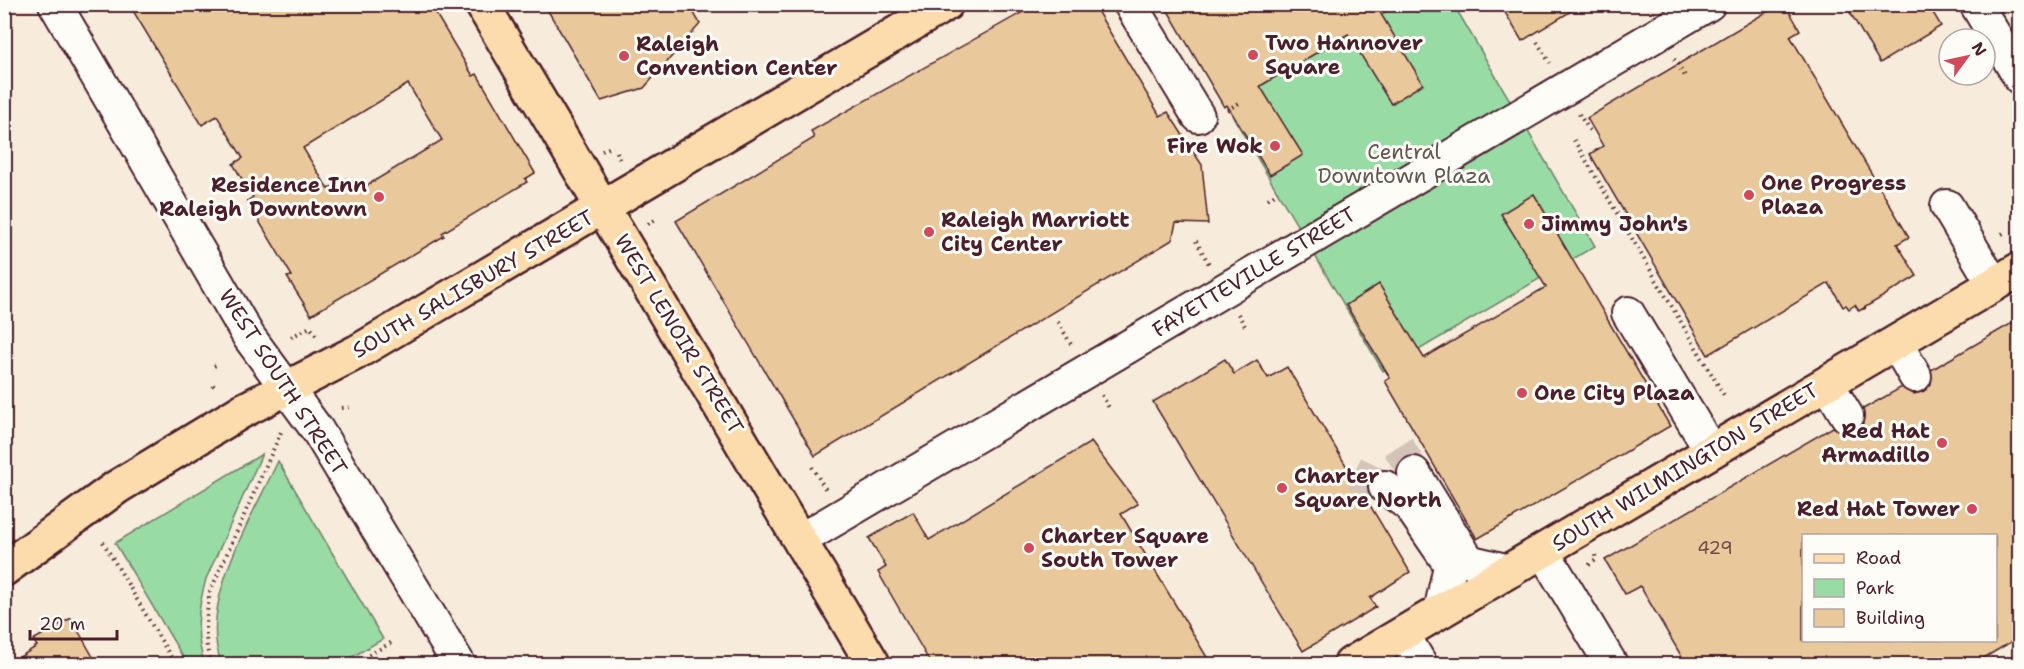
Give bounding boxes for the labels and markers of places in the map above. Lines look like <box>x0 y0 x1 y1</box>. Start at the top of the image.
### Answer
place label: Two Hannover Square <box>1265 29 1423 81</box>
place label: Raleigh Convention Center <box>636 30 838 82</box>
marker: Two Hannover Square <box>1246 48 1260 62</box>
marker: Raleigh Convention Center <box>617 49 631 63</box>
place label: Fire Wok <box>1167 132 1263 160</box>
marker: Fire Wok <box>1268 139 1282 153</box>
place label: One Progress Plaza <box>1761 169 1906 221</box>
place label: Residence Inn Raleigh Downtown <box>159 171 367 223</box>
marker: One Progress Plaza <box>1742 188 1756 202</box>
marker: Residence Inn Raleigh Downtown <box>372 190 386 204</box>
place label: Raleigh Marriott City Center <box>941 206 1130 258</box>
place label: Jimmy John's <box>1541 210 1688 238</box>
marker: Jimmy John's <box>1522 217 1536 231</box>
marker: Raleigh Marriott City Center <box>922 225 936 239</box>
place label: One City Plaza <box>1534 379 1695 407</box>
marker: One City Plaza <box>1515 386 1529 400</box>
place label: Red Hat Armadillo <box>1821 417 1930 469</box>
marker: Red Hat Armadillo <box>1935 436 1949 450</box>
place label: Charter Square North <box>1294 462 1442 514</box>
marker: Charter Square North <box>1275 481 1289 495</box>
place label: Red Hat Tower <box>1797 495 1960 523</box>
marker: Red Hat Tower <box>1965 502 1979 516</box>
place label: Charter Square South Tower <box>1041 522 1209 574</box>
marker: Charter Square South Tower <box>1022 541 1036 555</box>

